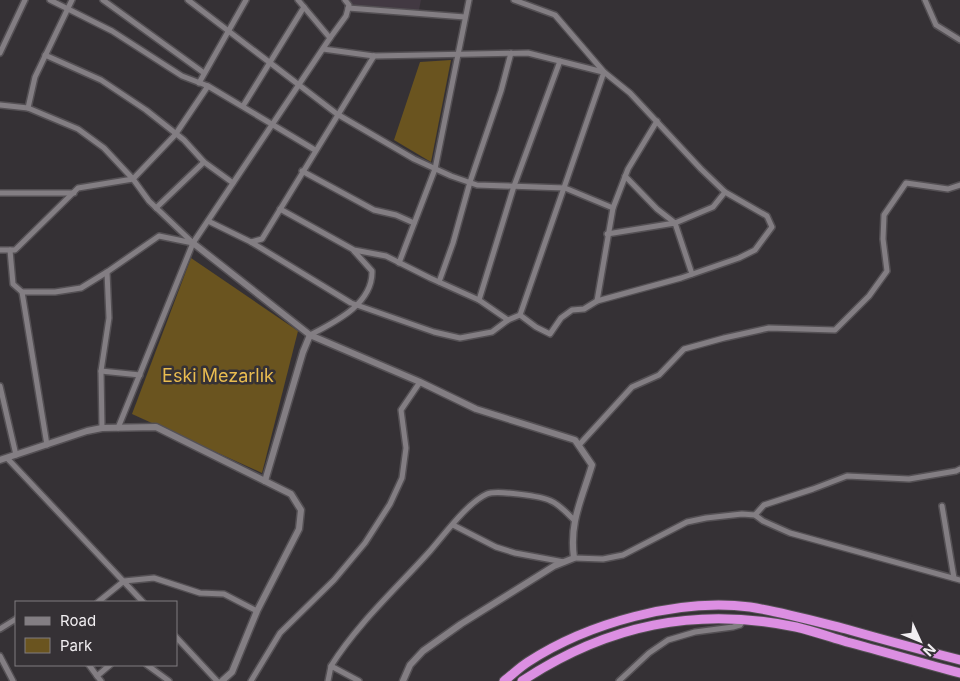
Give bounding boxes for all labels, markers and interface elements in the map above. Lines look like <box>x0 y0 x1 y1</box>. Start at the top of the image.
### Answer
park label: Eski Mezarlık <box>162 365 274 386</box>
legend <box>15 601 178 666</box>
text: Road <box>60 611 96 630</box>
north arrow <box>895 616 945 666</box>
text: Park <box>60 636 93 655</box>
text: N <box>920 641 940 660</box>

